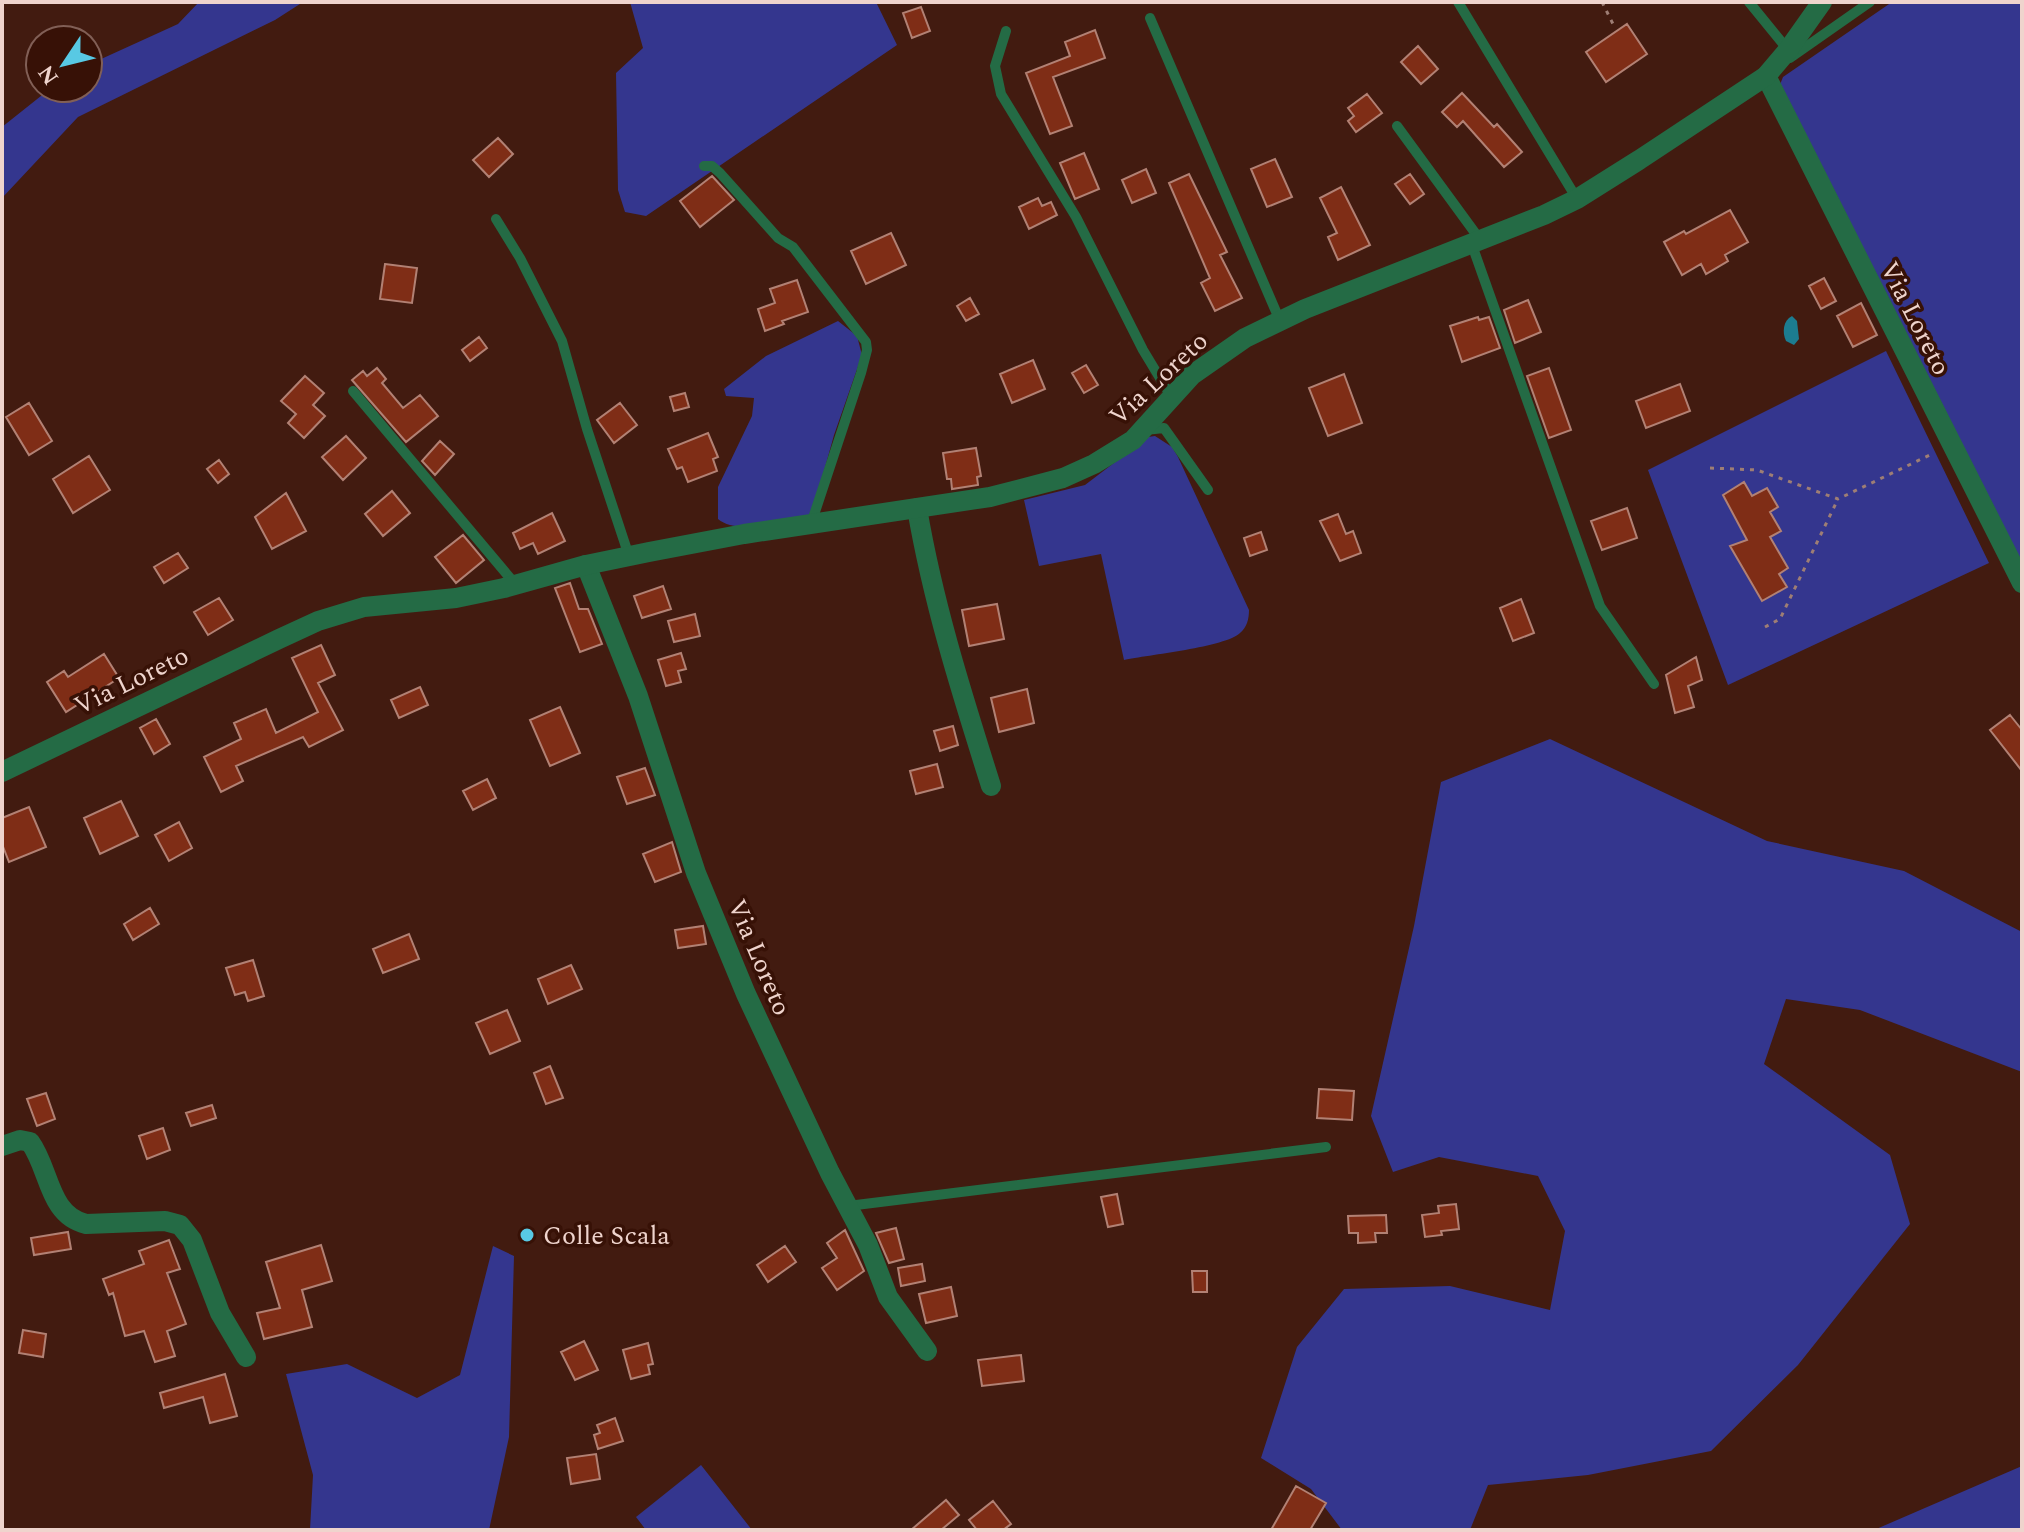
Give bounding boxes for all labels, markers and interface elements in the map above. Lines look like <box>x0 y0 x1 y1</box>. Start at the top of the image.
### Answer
north arrow <box>24 24 104 104</box>
text: N <box>30 58 68 91</box>
street label: Via Loreto <box>1869 254 1961 382</box>
street label: Via Loreto <box>1100 322 1217 435</box>
street label: Via Loreto <box>67 636 196 726</box>
street label: Via Loreto <box>717 893 802 1022</box>
place label: Colle Scala <box>543 1216 670 1256</box>
marker: Colle Scala <box>518 1226 536 1244</box>

